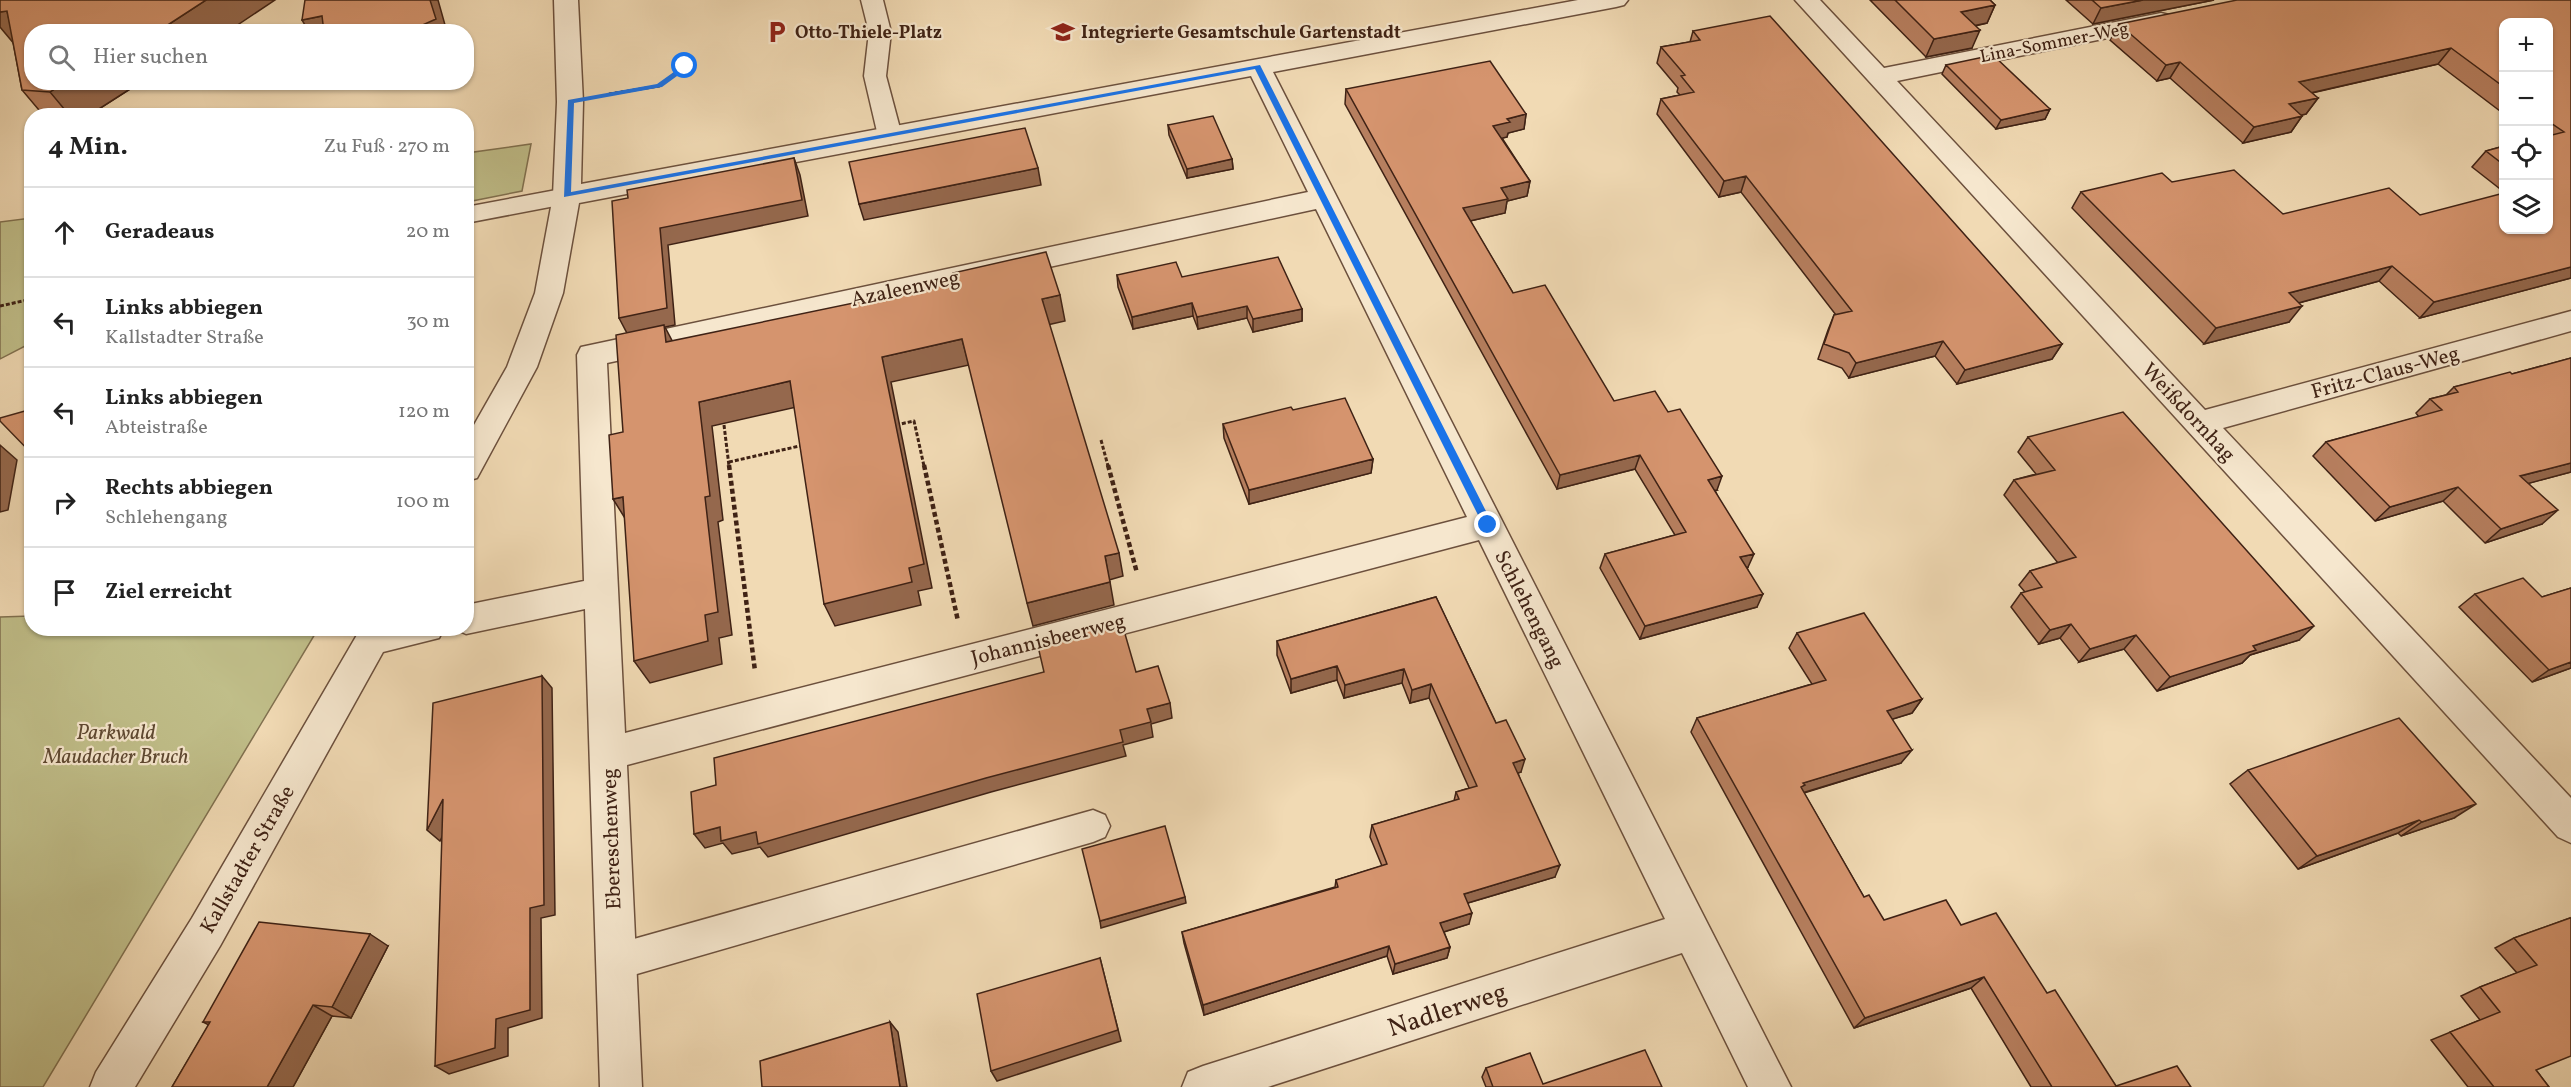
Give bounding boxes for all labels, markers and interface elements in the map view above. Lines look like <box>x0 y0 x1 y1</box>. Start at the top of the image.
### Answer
street label: Lina-Sommer-Weg <box>1978 17 2131 70</box>
map controls <box>2499 18 2553 234</box>
button: + <box>2499 18 2553 72</box>
parking icon: Otto-Thiele-Platz <box>764 19 790 45</box>
school or university icon: Integrierte Gesamtschule Gartenstadt <box>1050 19 1076 45</box>
place label: Otto-Thiele-Platz <box>795 21 942 46</box>
place label: Integrierte Gesamtschule Gartenstadt <box>1081 21 1401 46</box>
search box <box>24 24 474 90</box>
icon: search <box>45 41 78 74</box>
text: Hier suchen <box>93 42 208 73</box>
route start <box>671 52 697 78</box>
button: − <box>2499 72 2553 126</box>
button: locate <box>2499 126 2553 180</box>
text: 4 Min. <box>48 129 128 165</box>
text: Zu Fuß · 270 m <box>323 133 450 161</box>
button: layers <box>2499 180 2553 234</box>
icon: ahead <box>48 216 81 249</box>
text: Geradeaus <box>105 217 215 248</box>
text: 20 m <box>406 218 450 246</box>
street label: Azaleenweg <box>848 264 962 315</box>
text: Links abbiegen <box>105 293 263 324</box>
icon: left <box>48 306 81 339</box>
text: 30 m <box>406 308 450 336</box>
text: Kallstadter Straße <box>105 324 264 352</box>
street label: Fritz-Claus-Weg <box>2308 340 2463 407</box>
street label: Weißdornhag <box>2134 357 2242 469</box>
text: Links abbiegen <box>105 383 263 414</box>
icon: left <box>48 396 81 429</box>
text: 120 m <box>398 398 450 426</box>
text: Abteistraße <box>105 414 208 442</box>
text: Rechts abbiegen <box>105 473 273 504</box>
icon: right <box>48 486 81 519</box>
text: 100 m <box>396 488 450 516</box>
text: Schlehengang <box>105 504 228 532</box>
route end <box>1474 511 1500 537</box>
street label: Schlehengang <box>1487 546 1571 674</box>
icon: arrive <box>48 576 81 609</box>
text: Ziel erreicht <box>105 577 232 608</box>
street label: Johannisbeerweg <box>968 607 1129 674</box>
park label: Parkwald Maudacher Bruch <box>42 719 189 772</box>
street label: Ebereschenweg <box>596 768 629 910</box>
street label: Kallstadter Straße <box>194 780 303 939</box>
street label: Nadlerweg <box>1383 975 1512 1047</box>

